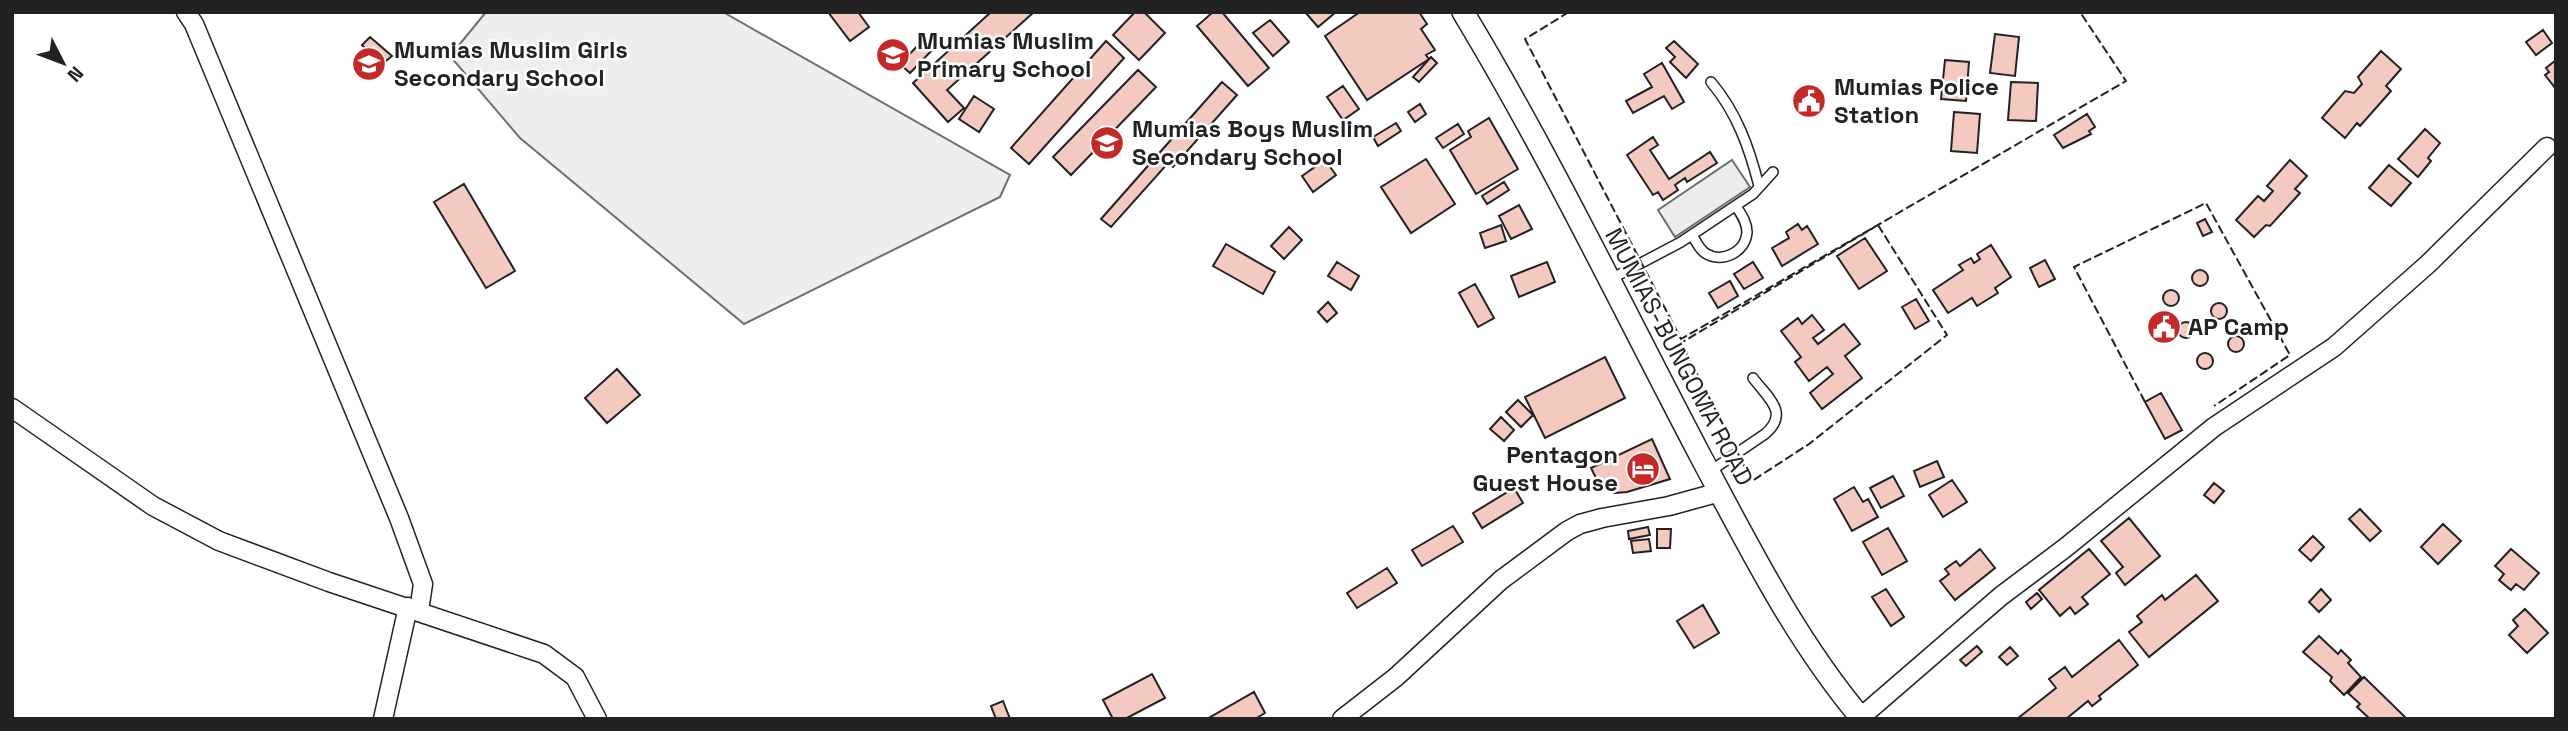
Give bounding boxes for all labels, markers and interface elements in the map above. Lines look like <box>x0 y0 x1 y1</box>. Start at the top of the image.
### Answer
place label: Mumias Muslim Primary School <box>917 25 1094 84</box>
north arrow <box>28 28 98 98</box>
place label: Mumias Muslim Girls Secondary School <box>394 34 628 93</box>
school or university icon: Mumias Muslim Primary School <box>874 36 912 74</box>
school or university icon: Mumias Muslim Girls Secondary School <box>350 45 388 83</box>
text: N <box>62 61 89 87</box>
place label: Mumias Police Station <box>1834 71 1999 130</box>
public building icon: Mumias Police Station <box>1790 82 1828 120</box>
place label: Mumias Boys Muslim Secondary School <box>1132 113 1373 172</box>
school or university icon: Mumias Boys Muslim Secondary School <box>1088 124 1126 162</box>
street label: MUMIAS-BUNGOMA ROAD <box>1598 223 1761 491</box>
public building icon: AP Camp <box>2145 308 2183 346</box>
place label: AP Camp <box>2188 311 2289 342</box>
place label: Pentagon Guest House <box>1472 439 1618 498</box>
hotel icon: Pentagon Guest House <box>1624 450 1662 488</box>

